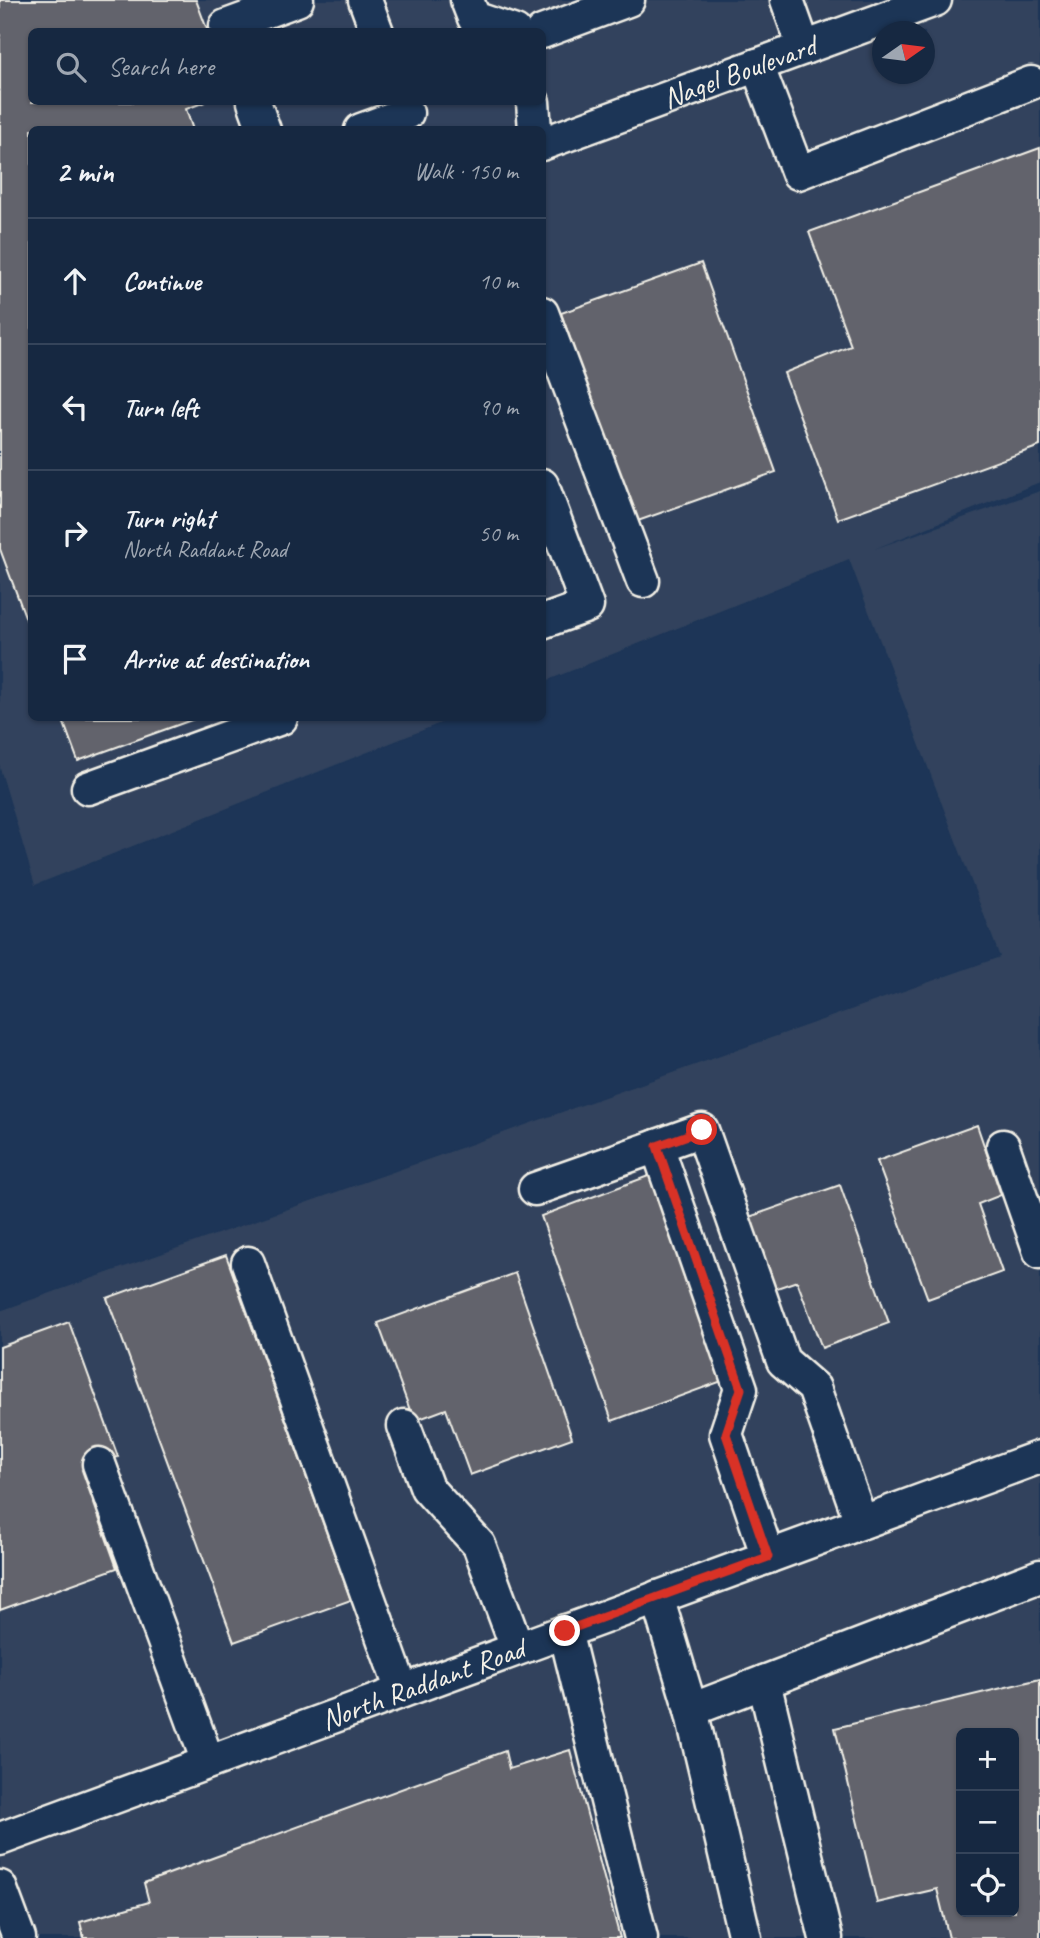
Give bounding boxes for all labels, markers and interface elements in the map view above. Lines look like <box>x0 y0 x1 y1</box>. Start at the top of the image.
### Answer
north arrow <box>872 21 935 84</box>
street label: Nagel Boulevard <box>657 25 825 117</box>
search box <box>28 28 546 105</box>
icon: search <box>52 48 90 86</box>
text: Search here <box>108 50 214 83</box>
text: 2 min <box>56 153 113 191</box>
text: Walk · 150 m <box>414 157 518 186</box>
icon: ahead <box>56 262 94 300</box>
text: Continue <box>123 265 201 298</box>
text: 10 m <box>479 267 518 296</box>
icon: left <box>56 388 94 426</box>
text: Turn left <box>123 391 198 424</box>
text: 90 m <box>479 393 518 422</box>
text: Turn right <box>123 502 214 535</box>
icon: right <box>56 514 94 552</box>
text: 50 m <box>479 519 518 548</box>
text: North Raddant Road <box>123 535 287 564</box>
icon: arrive <box>56 640 94 678</box>
text: Arrive at destination <box>123 643 309 676</box>
route start <box>686 1114 717 1145</box>
route end <box>549 1615 580 1646</box>
street label: North Raddant Road <box>315 1628 533 1739</box>
map controls <box>956 1728 1019 1917</box>
button: + <box>956 1728 1019 1791</box>
button: − <box>956 1791 1019 1854</box>
button: locate <box>956 1854 1019 1917</box>

